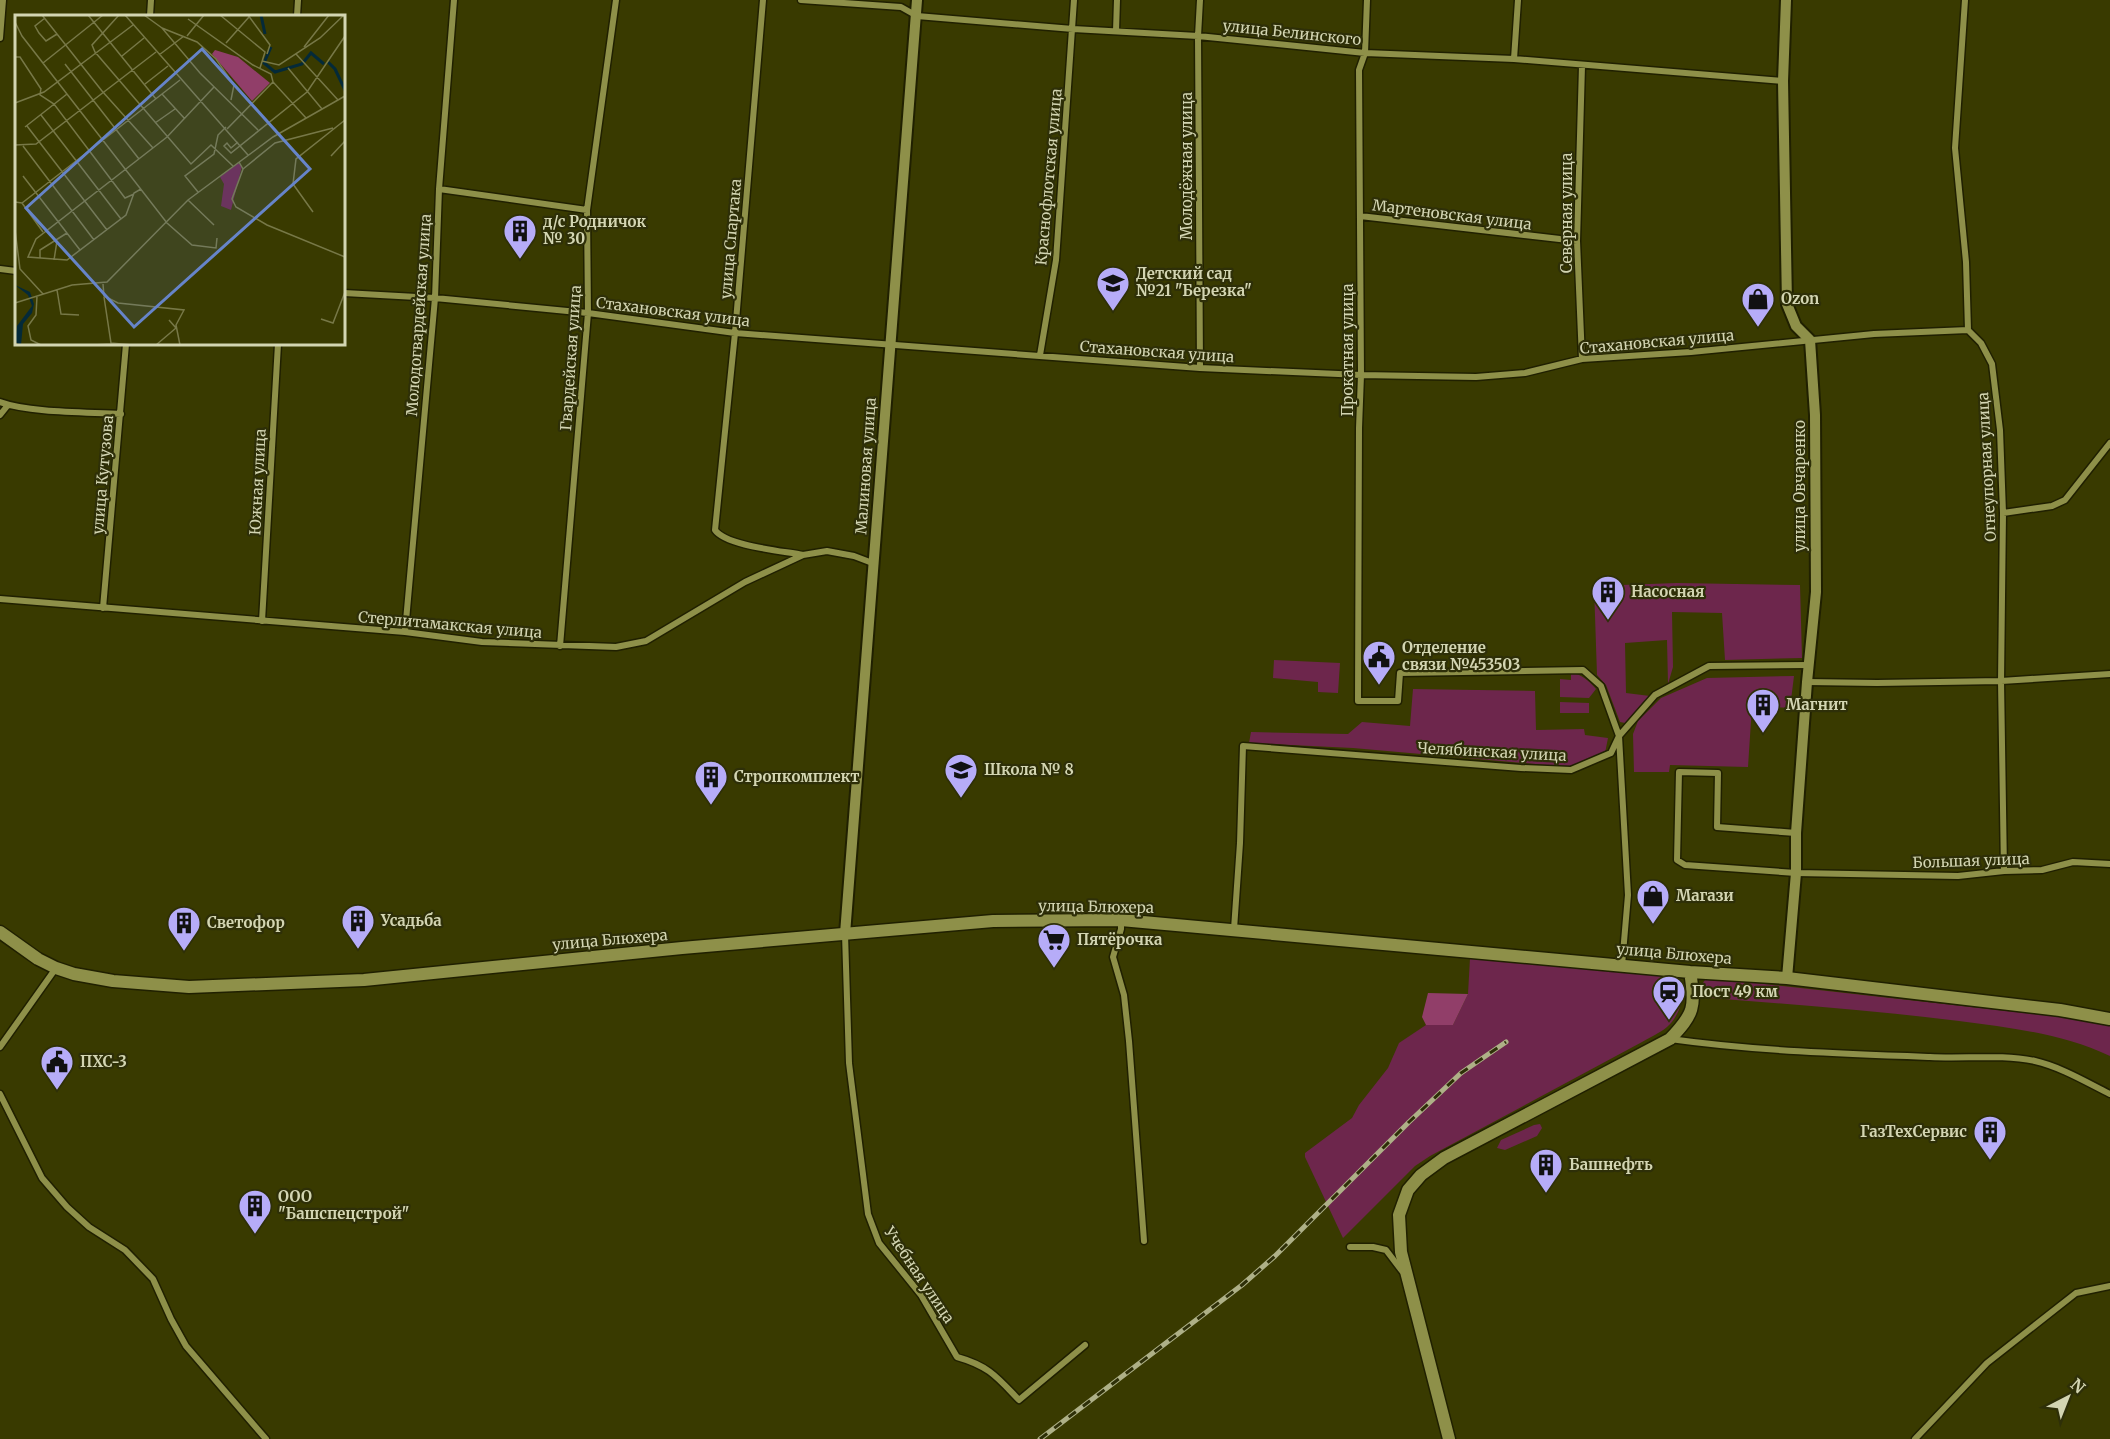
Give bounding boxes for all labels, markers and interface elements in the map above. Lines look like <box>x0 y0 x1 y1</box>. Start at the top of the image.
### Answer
inset map <box>15 15 345 345</box>
street label: улица Белинского <box>1222 16 1362 49</box>
street label: Краснофлотская улица <box>1031 88 1066 266</box>
street label: Молодёжная улица <box>1177 92 1196 240</box>
street label: Северная улица <box>1557 153 1576 273</box>
street label: улица Спартака <box>716 178 745 300</box>
street label: Мартеновская улица <box>1371 195 1533 234</box>
place label: д/с Родничок № 30 <box>542 212 646 248</box>
street label: Молодогвардейская улица <box>402 213 435 417</box>
building icon: д/с Родничок № 30 <box>502 213 538 260</box>
place label: Детский сад №21 "Березка" <box>1136 264 1252 300</box>
school or university icon: Детский сад №21 "Березка" <box>1095 265 1131 312</box>
shop icon: Ozon <box>1740 281 1776 328</box>
street label: Гвардейская улица <box>556 284 585 431</box>
street label: Прокатная улица <box>1338 284 1357 417</box>
place label: Ozon <box>1781 289 1819 308</box>
street label: Стахановская улица <box>595 293 751 330</box>
street label: Стахановская улица <box>1579 325 1735 358</box>
street label: Стахановская улица <box>1079 337 1235 366</box>
street label: Огнеупорная улица <box>1973 392 2000 542</box>
street label: Малиновая улица <box>851 397 880 535</box>
street label: улица Кутузова <box>88 415 117 535</box>
street label: улица Овчаренко <box>1790 420 1809 552</box>
street label: Южная улица <box>245 428 270 536</box>
building icon: Насосная <box>1590 574 1626 621</box>
place label: Насосная <box>1631 582 1705 601</box>
street label: Стерлитамакская улица <box>357 607 543 642</box>
place label: Отделение связи №453503 <box>1402 638 1520 674</box>
public building icon: Отделение связи №453503 <box>1361 639 1397 686</box>
building icon: Магнит <box>1745 687 1781 734</box>
place label: Магнит <box>1786 695 1848 714</box>
street label: Челябинская улица <box>1417 738 1567 765</box>
school or university icon: Школа № 8 <box>943 752 979 799</box>
building icon: Стропкомплект <box>693 759 729 806</box>
place label: Школа № 8 <box>984 760 1074 779</box>
place label: Стропкомплект <box>734 767 860 786</box>
street label: Большая улица <box>1912 849 2030 872</box>
shop icon: Магази <box>1635 878 1671 925</box>
place label: Магази <box>1676 886 1734 905</box>
street label: улица Блюхера <box>1038 896 1154 917</box>
building icon: Усадьба <box>340 903 376 950</box>
building icon: Светофор <box>166 905 202 952</box>
place label: Усадьба <box>380 911 442 930</box>
place label: Светофор <box>207 913 285 932</box>
supermarket icon: Пятёрочка <box>1036 922 1072 969</box>
street label: улица Блюхера <box>551 925 668 954</box>
place label: Пятёрочка <box>1077 930 1163 949</box>
street label: улица Блюхера <box>1616 939 1733 968</box>
station icon: Пост 49 км <box>1651 974 1687 1021</box>
place label: Пост 49 км <box>1692 982 1778 1001</box>
public building icon: ПХС-3 <box>39 1044 75 1091</box>
place label: ПХС-3 <box>80 1052 127 1071</box>
building icon: ГазТехСервис <box>1972 1114 2008 1161</box>
place label: ГазТехСервис <box>1860 1122 1967 1141</box>
building icon: Башнефть <box>1528 1147 1564 1194</box>
place label: Башнефть <box>1569 1155 1653 1174</box>
place label: ООО "Башспецстрой" <box>278 1187 410 1223</box>
building icon: ООО "Башспецстрой" <box>237 1188 273 1235</box>
street label: Учебная улица <box>880 1222 959 1327</box>
north arrow <box>2038 1367 2098 1427</box>
text: N <box>2067 1374 2090 1398</box>

